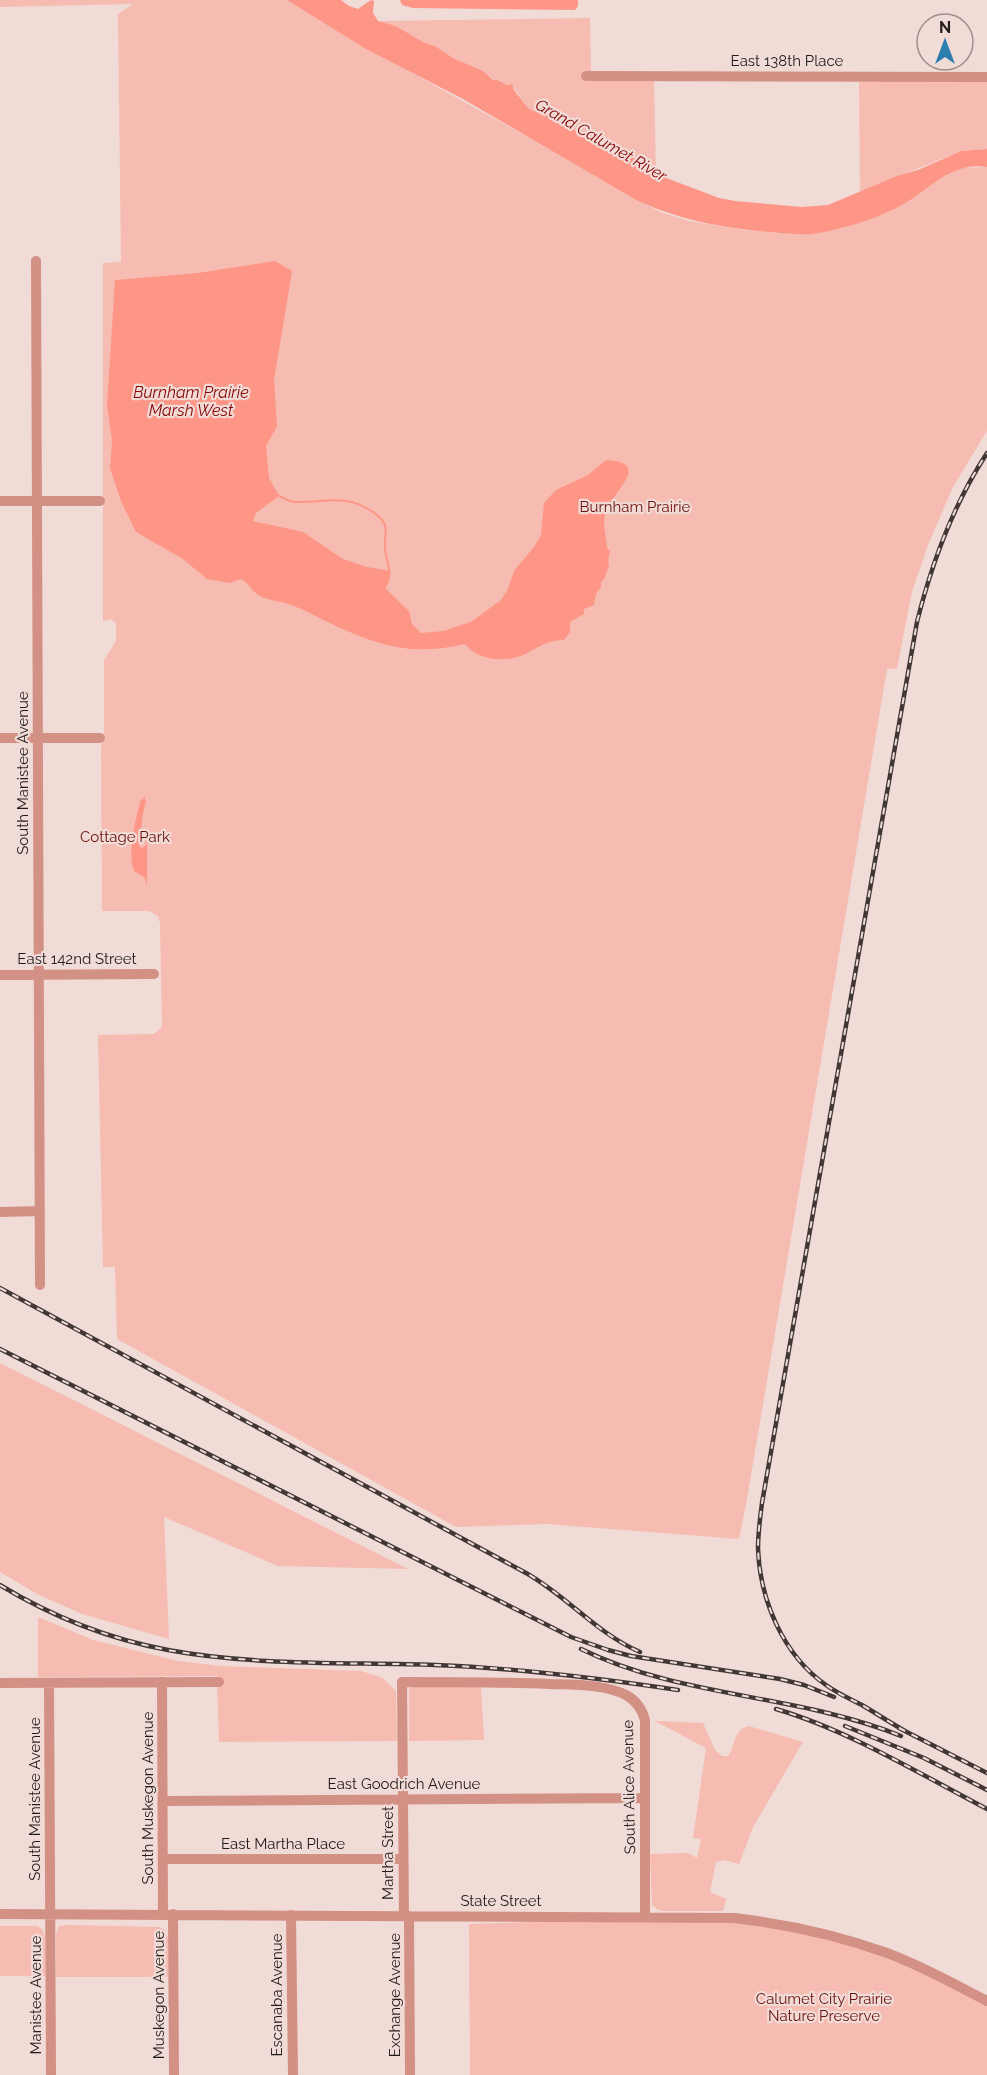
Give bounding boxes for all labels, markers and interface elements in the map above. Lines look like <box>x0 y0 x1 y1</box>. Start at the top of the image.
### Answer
north arrow <box>915 12 975 72</box>
text: N <box>939 18 951 37</box>
street label: East 138th Place <box>731 52 844 70</box>
water label: Grand Calumet River <box>532 95 671 186</box>
water label: Burnham Prairie Marsh West <box>133 383 249 420</box>
park label: Burnham Prairie <box>580 498 691 516</box>
street label: South Manistee Avenue <box>14 691 32 855</box>
park label: Cottage Park <box>80 828 170 846</box>
street label: East 142nd Street <box>17 950 137 968</box>
street label: South Muskegon Avenue <box>139 1711 157 1885</box>
street label: South Manistee Avenue <box>26 1717 44 1881</box>
street label: South Alice Avenue <box>619 1719 639 1854</box>
street label: East Goodrich Avenue <box>328 1775 481 1793</box>
street label: Martha Street <box>379 1806 397 1900</box>
street label: East Martha Place <box>221 1835 345 1853</box>
street label: State Street <box>460 1892 542 1910</box>
street label: Muskegon Avenue <box>150 1931 168 2059</box>
street label: Escanaba Avenue <box>268 1933 286 2057</box>
street label: Exchange Avenue <box>386 1933 404 2057</box>
street label: Manistee Avenue <box>27 1935 45 2055</box>
park label: Calumet City Prairie Nature Preserve <box>756 1990 892 2025</box>

